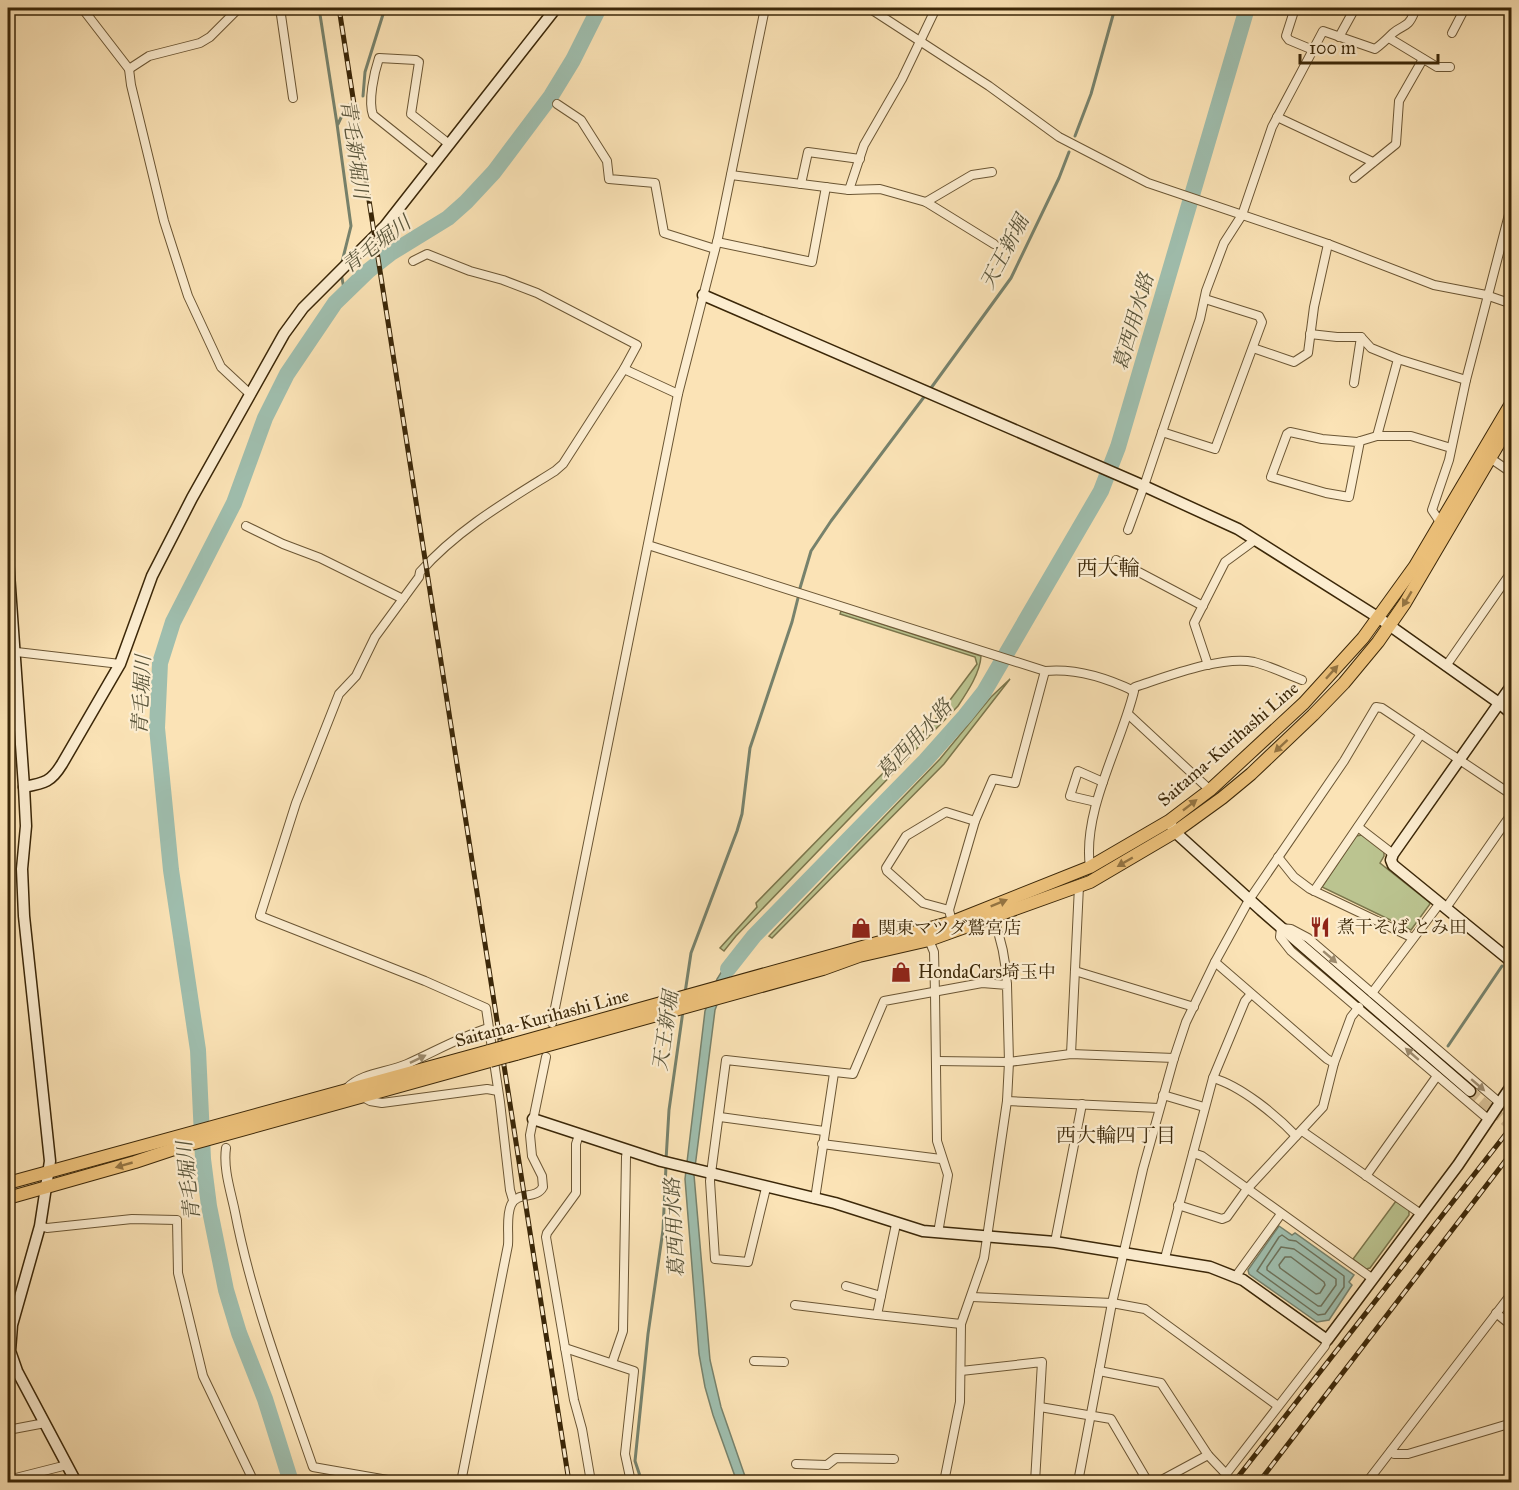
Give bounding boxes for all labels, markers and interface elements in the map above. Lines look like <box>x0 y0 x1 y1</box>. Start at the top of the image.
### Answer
scale bar <box>1300 27 1438 65</box>
text: 100 m <box>1309 37 1356 59</box>
water label: 青毛新堀川 <box>336 98 374 202</box>
water label: 天王新堀 <box>975 208 1035 293</box>
water label: 青毛堀川 <box>337 209 417 278</box>
water label: 葛西用水路 <box>1108 269 1159 373</box>
district label: 西大輪 <box>1077 555 1140 581</box>
one-way arrow <box>1402 591 1413 607</box>
water label: 青毛堀川 <box>127 652 155 736</box>
one-way arrow <box>1325 665 1338 680</box>
street label: Saitama-Kurihashi Line <box>1153 677 1303 811</box>
water label: 葛西用水路 <box>871 693 958 784</box>
one-way arrow <box>1274 739 1289 752</box>
one-way arrow <box>1182 798 1198 811</box>
one-way arrow <box>1117 856 1133 867</box>
one-way arrow <box>990 898 1008 907</box>
restaurant icon: 煮干そば とみ田 <box>1308 915 1332 939</box>
shop icon: 関東マツダ鷲宮店 <box>849 916 873 940</box>
place label: 煮干そば とみ田 <box>1337 916 1467 938</box>
place label: 関東マツダ鷲宮店 <box>878 917 1021 939</box>
one-way arrow <box>1322 950 1337 963</box>
shop icon: HondaCars埼玉中 <box>889 960 913 984</box>
place label: HondaCars埼玉中 <box>918 961 1056 983</box>
street label: Saitama-Kurihashi Line <box>453 984 631 1052</box>
water label: 天王新堀 <box>648 987 683 1072</box>
one-way arrow <box>1405 1048 1420 1061</box>
one-way arrow <box>410 1054 427 1063</box>
one-way arrow <box>1470 1078 1485 1091</box>
district label: 西大輪四丁目 <box>1056 1123 1176 1147</box>
water label: 青毛堀川 <box>172 1138 204 1222</box>
one-way arrow <box>115 1161 133 1170</box>
water label: 葛西用水路 <box>659 1175 689 1279</box>

